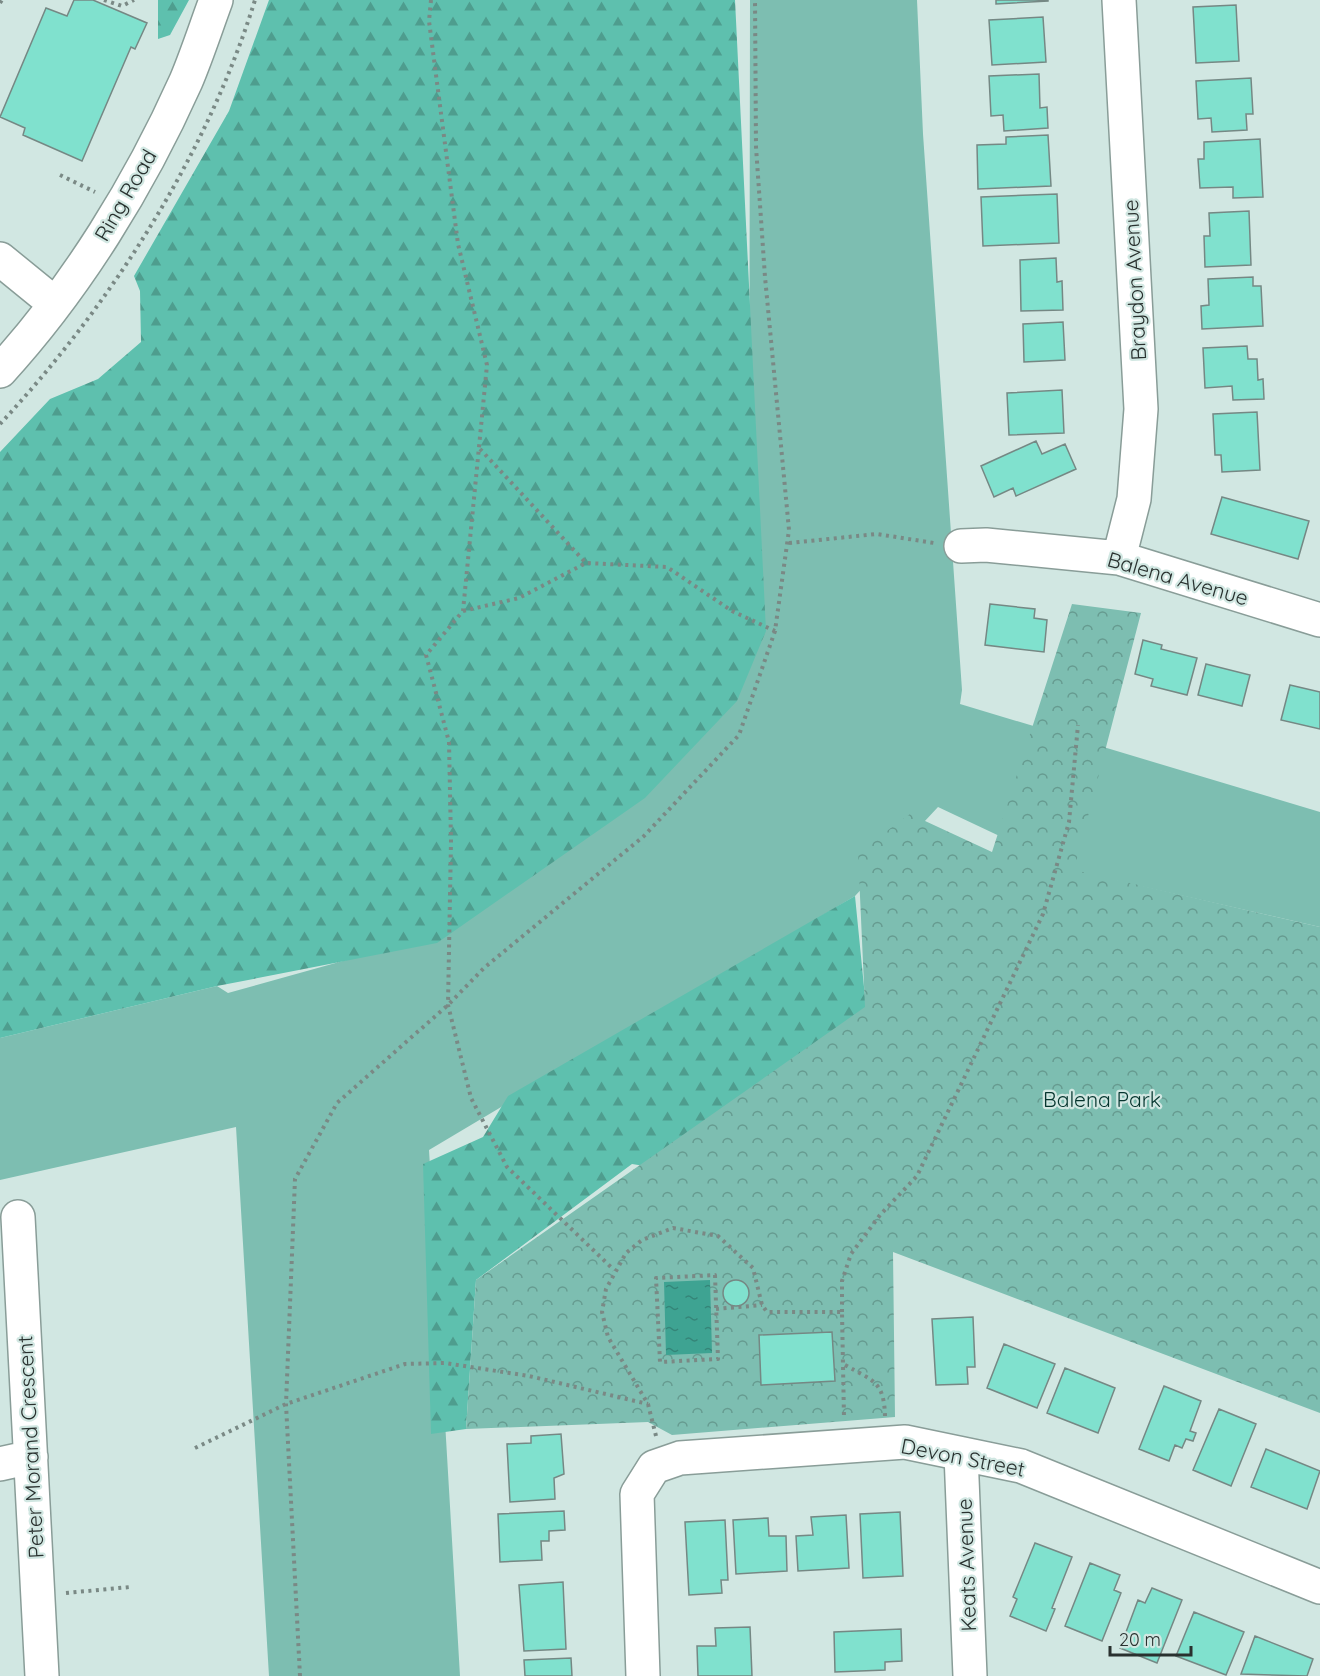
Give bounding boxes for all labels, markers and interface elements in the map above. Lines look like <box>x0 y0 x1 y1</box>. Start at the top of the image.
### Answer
street label: Ring Road <box>88 144 162 246</box>
street label: Braydon Avenue <box>1117 199 1151 361</box>
street label: Balena Avenue <box>1105 545 1251 611</box>
park label: Balena Park <box>1043 1086 1161 1112</box>
street label: Peter Morand Crescent <box>11 1335 49 1559</box>
street label: Devon Street <box>899 1432 1027 1482</box>
street label: Keats Avenue <box>951 1498 981 1632</box>
scale bar <box>1110 1619 1191 1657</box>
text: 20 m <box>1119 1628 1161 1651</box>

